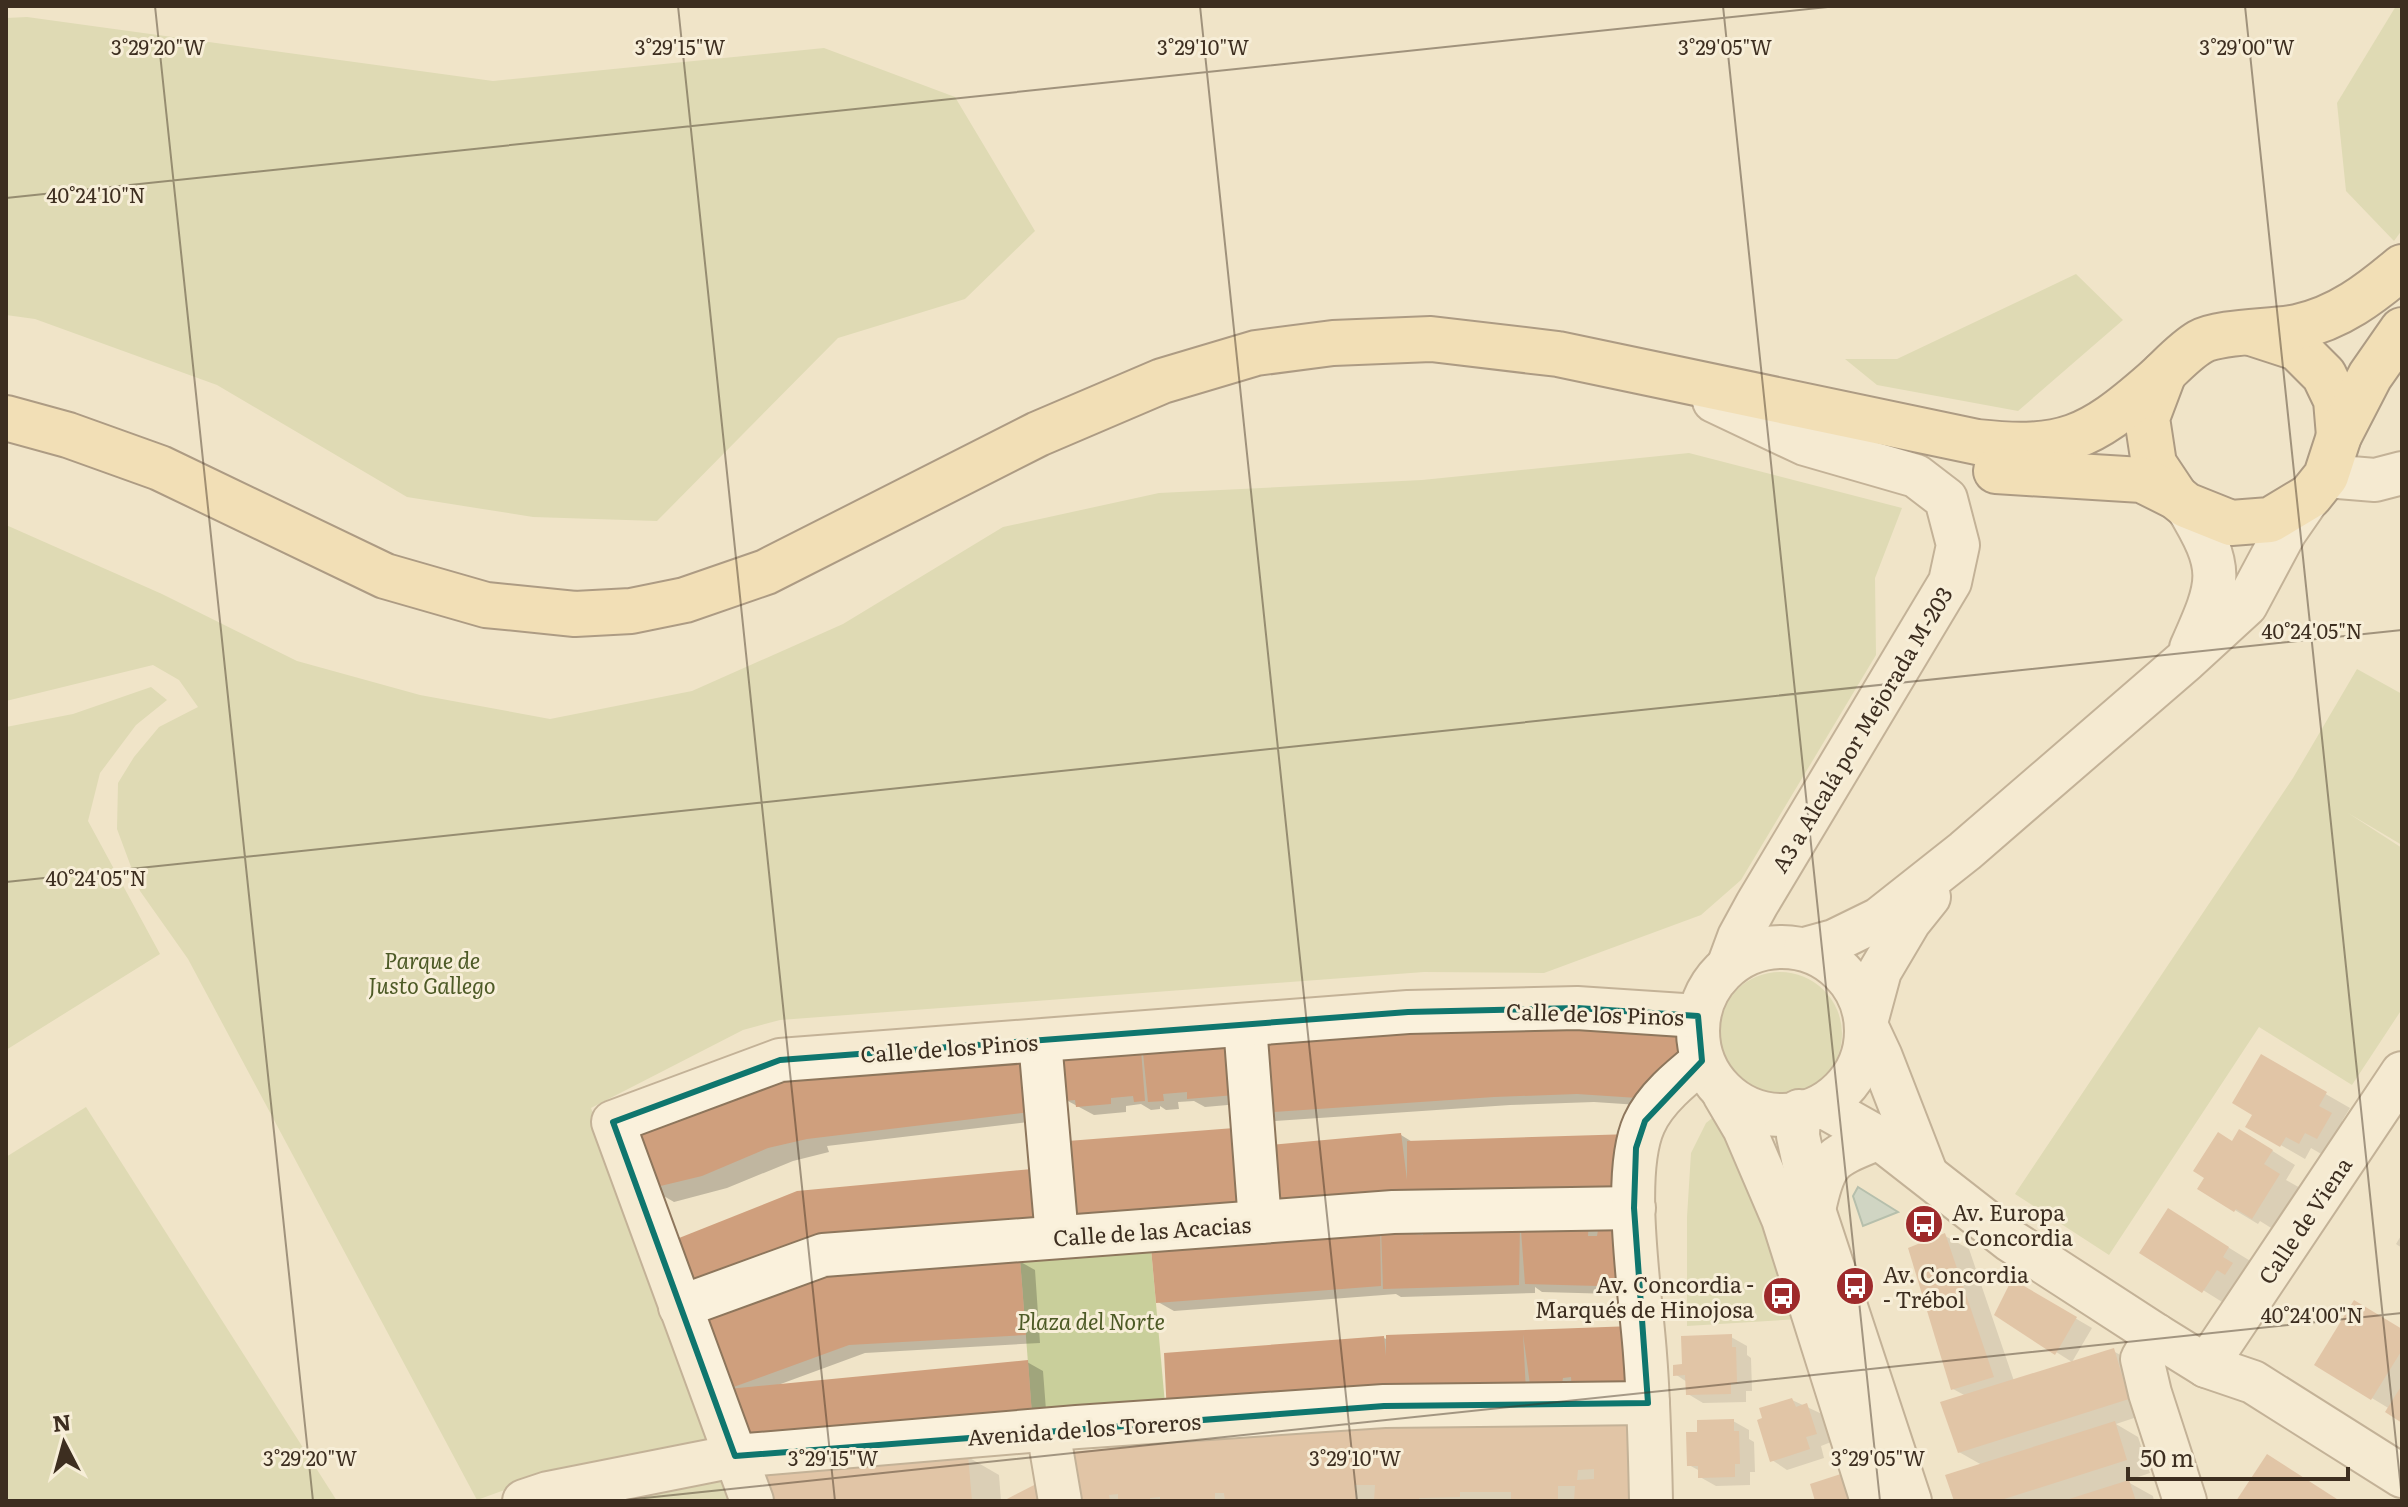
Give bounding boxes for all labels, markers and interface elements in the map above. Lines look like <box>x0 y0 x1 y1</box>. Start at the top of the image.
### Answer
text: 3°29'20"W <box>111 31 205 61</box>
text: 3°29'15"W <box>635 31 725 61</box>
text: 3°29'10"W <box>1157 31 1249 61</box>
text: 3°29'05"W <box>1678 31 1772 61</box>
text: 3°29'00"W <box>2199 31 2295 61</box>
text: 40°24'10"N <box>46 179 146 209</box>
street label: A3 a Alcalá por Mejorada M-203 <box>1762 580 1960 878</box>
text: 40°24'05"N <box>2261 615 2363 645</box>
text: 40°24'05"N <box>45 862 147 892</box>
park label: Parque de Justo Gallego <box>368 943 496 1001</box>
street label: Calle de los Pinos <box>1505 993 1685 1033</box>
street label: Calle de los Pinos <box>859 1024 1039 1070</box>
street label: Calle de Viena <box>2249 1150 2359 1290</box>
place label: Av. Europa - Concordia <box>1952 1195 2073 1253</box>
bus stop icon: Av. Europa - Concordia <box>1903 1203 1945 1245</box>
street label: Calle de las Acacias <box>1052 1207 1252 1253</box>
place label: Av. Concordia - Trébol <box>1883 1257 2029 1315</box>
bus stop icon: Av. Concordia - Trébol <box>1834 1265 1876 1307</box>
place label: Av. Concordia - Marqués de Hinojosa <box>1535 1267 1754 1325</box>
bus stop icon: Av. Concordia - Marqués de Hinojosa <box>1761 1275 1803 1317</box>
text: 40°24'00"N <box>2261 1299 2363 1329</box>
park label: Plaza del Norte <box>1017 1304 1165 1337</box>
north arrow <box>24 1403 104 1483</box>
street label: Avenida de los Toreros <box>966 1403 1202 1453</box>
text: N <box>51 1404 73 1439</box>
scale bar <box>2128 1431 2348 1481</box>
text: 50 m <box>2140 1439 2194 1474</box>
text: 3°29'20"W <box>263 1442 357 1472</box>
text: 3°29'15"W <box>788 1442 878 1472</box>
text: 3°29'10"W <box>1309 1442 1401 1472</box>
text: 3°29'05"W <box>1831 1442 1925 1472</box>

